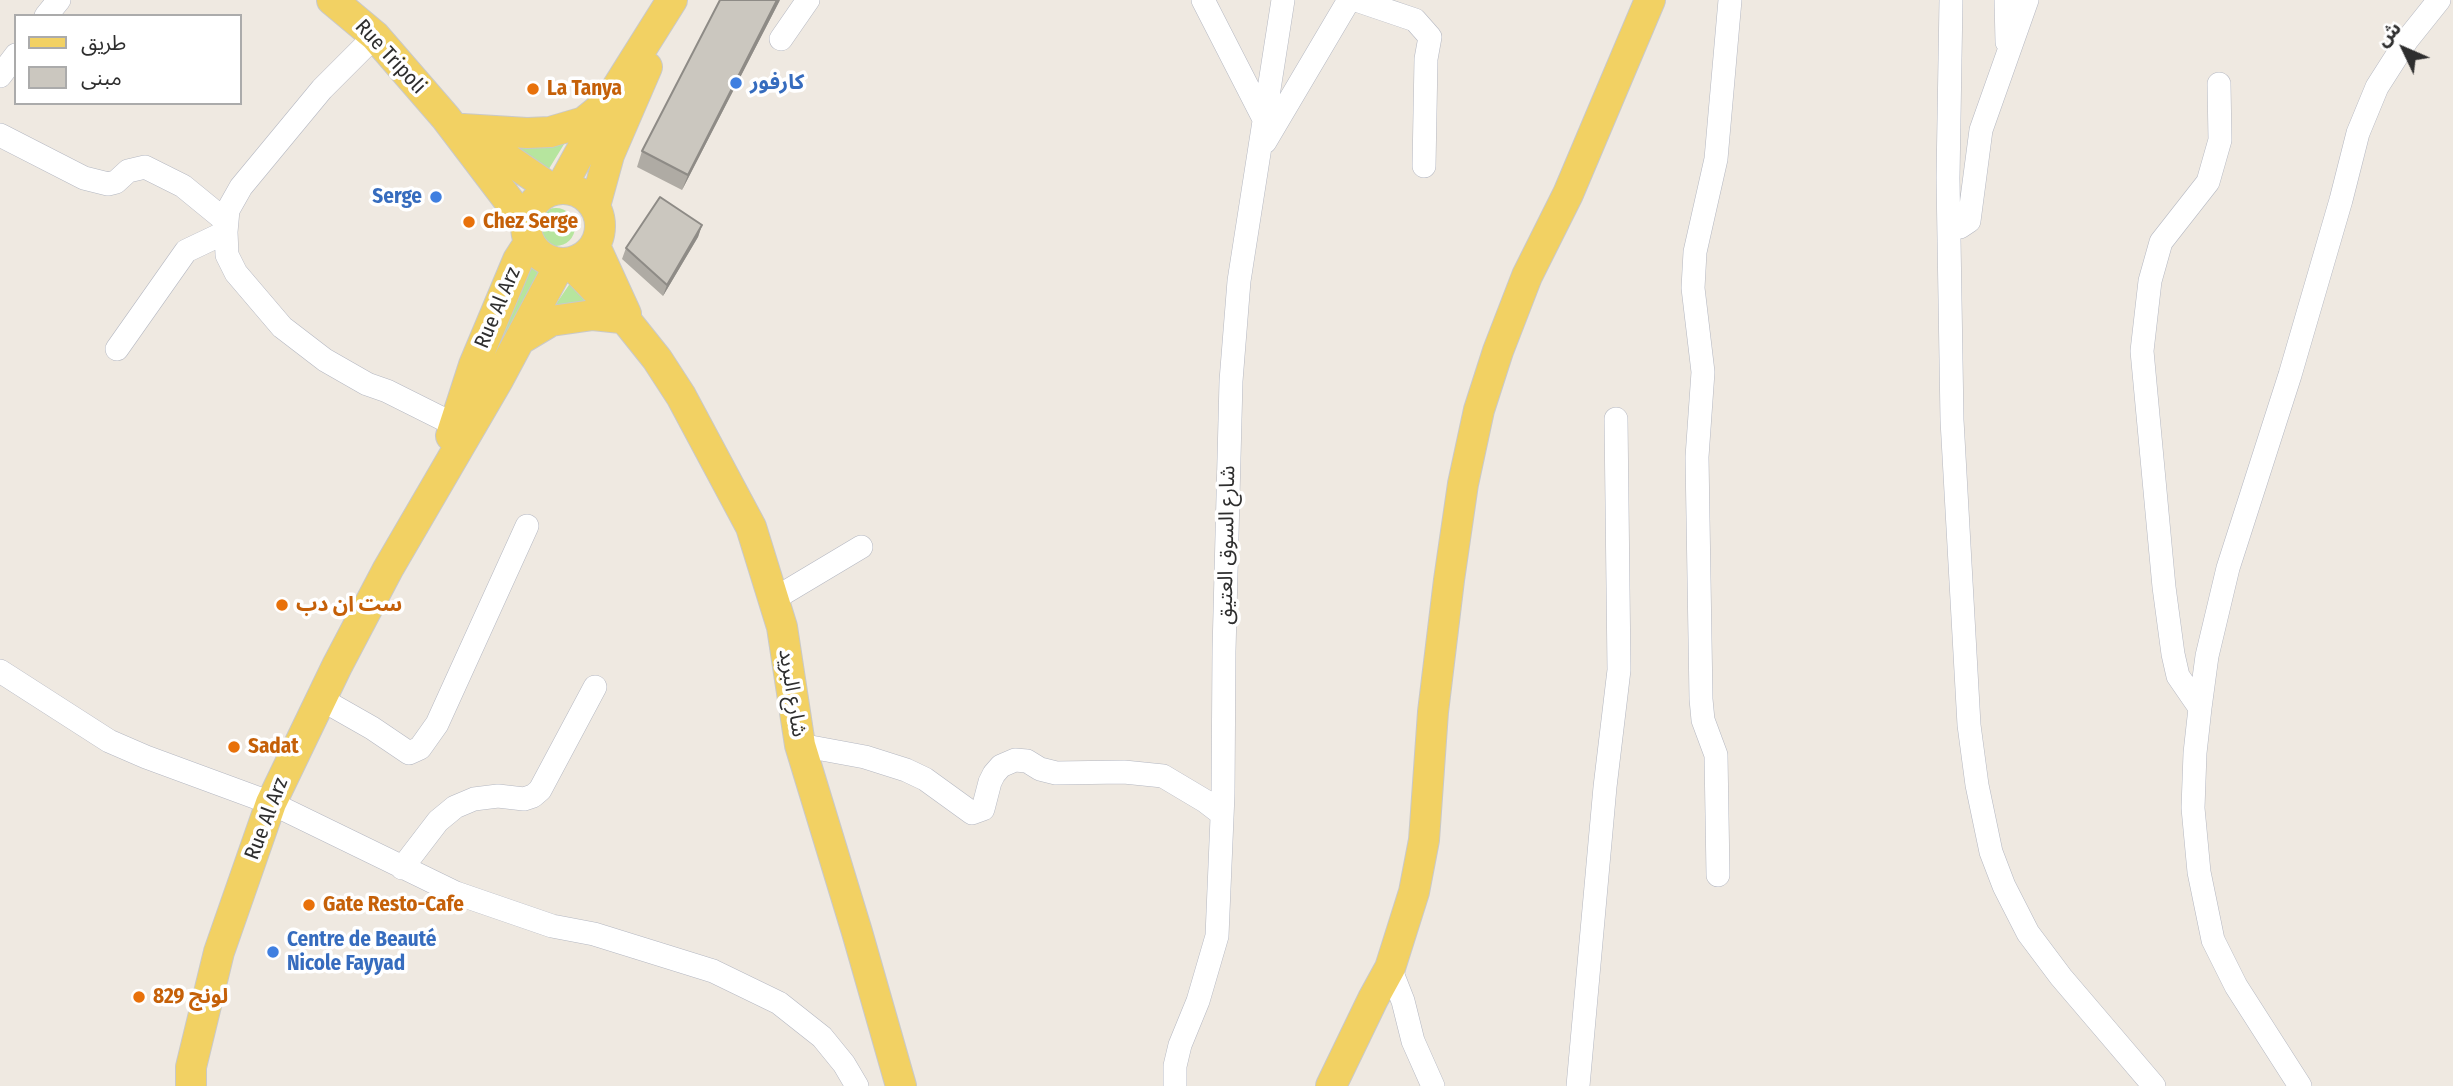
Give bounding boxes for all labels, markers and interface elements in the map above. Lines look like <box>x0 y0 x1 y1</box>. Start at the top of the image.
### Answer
legend <box>14 14 242 105</box>
north arrow <box>2369 14 2439 84</box>
street label: Rue Tripoli <box>349 15 431 99</box>
text: ش <box>2371 17 2406 51</box>
text: طريق <box>81 30 126 56</box>
text: مبنى <box>81 65 122 91</box>
place label: كارفور <box>750 70 804 96</box>
marker: كارفور <box>728 75 744 91</box>
place label: La Tanya <box>547 76 622 102</box>
marker: La Tanya <box>525 81 541 97</box>
place label: Serge <box>372 184 422 210</box>
marker: Serge <box>428 189 444 205</box>
place label: Chez Serge <box>483 209 578 235</box>
marker: Chez Serge <box>461 214 477 230</box>
street label: Rue Al Arz <box>470 264 526 352</box>
street label: شارع السوق العتيق <box>1213 465 1241 625</box>
place label: ست ان دب <box>296 592 402 618</box>
marker: ست ان دب <box>274 597 290 613</box>
street label: شارع البريد <box>773 647 811 739</box>
place label: Sadat <box>248 734 299 760</box>
marker: Sadat <box>226 739 242 755</box>
street label: Rue Al Arz <box>240 774 294 864</box>
place label: Gate Resto-Cafe <box>323 892 464 918</box>
marker: Gate Resto-Cafe <box>301 897 317 913</box>
place label: Centre de Beauté Nicole Fayyad <box>287 927 436 977</box>
marker: Centre de Beauté Nicole Fayyad <box>265 944 281 960</box>
place label: لونج 829 <box>153 984 228 1010</box>
marker: لونج 829 <box>131 989 147 1005</box>

